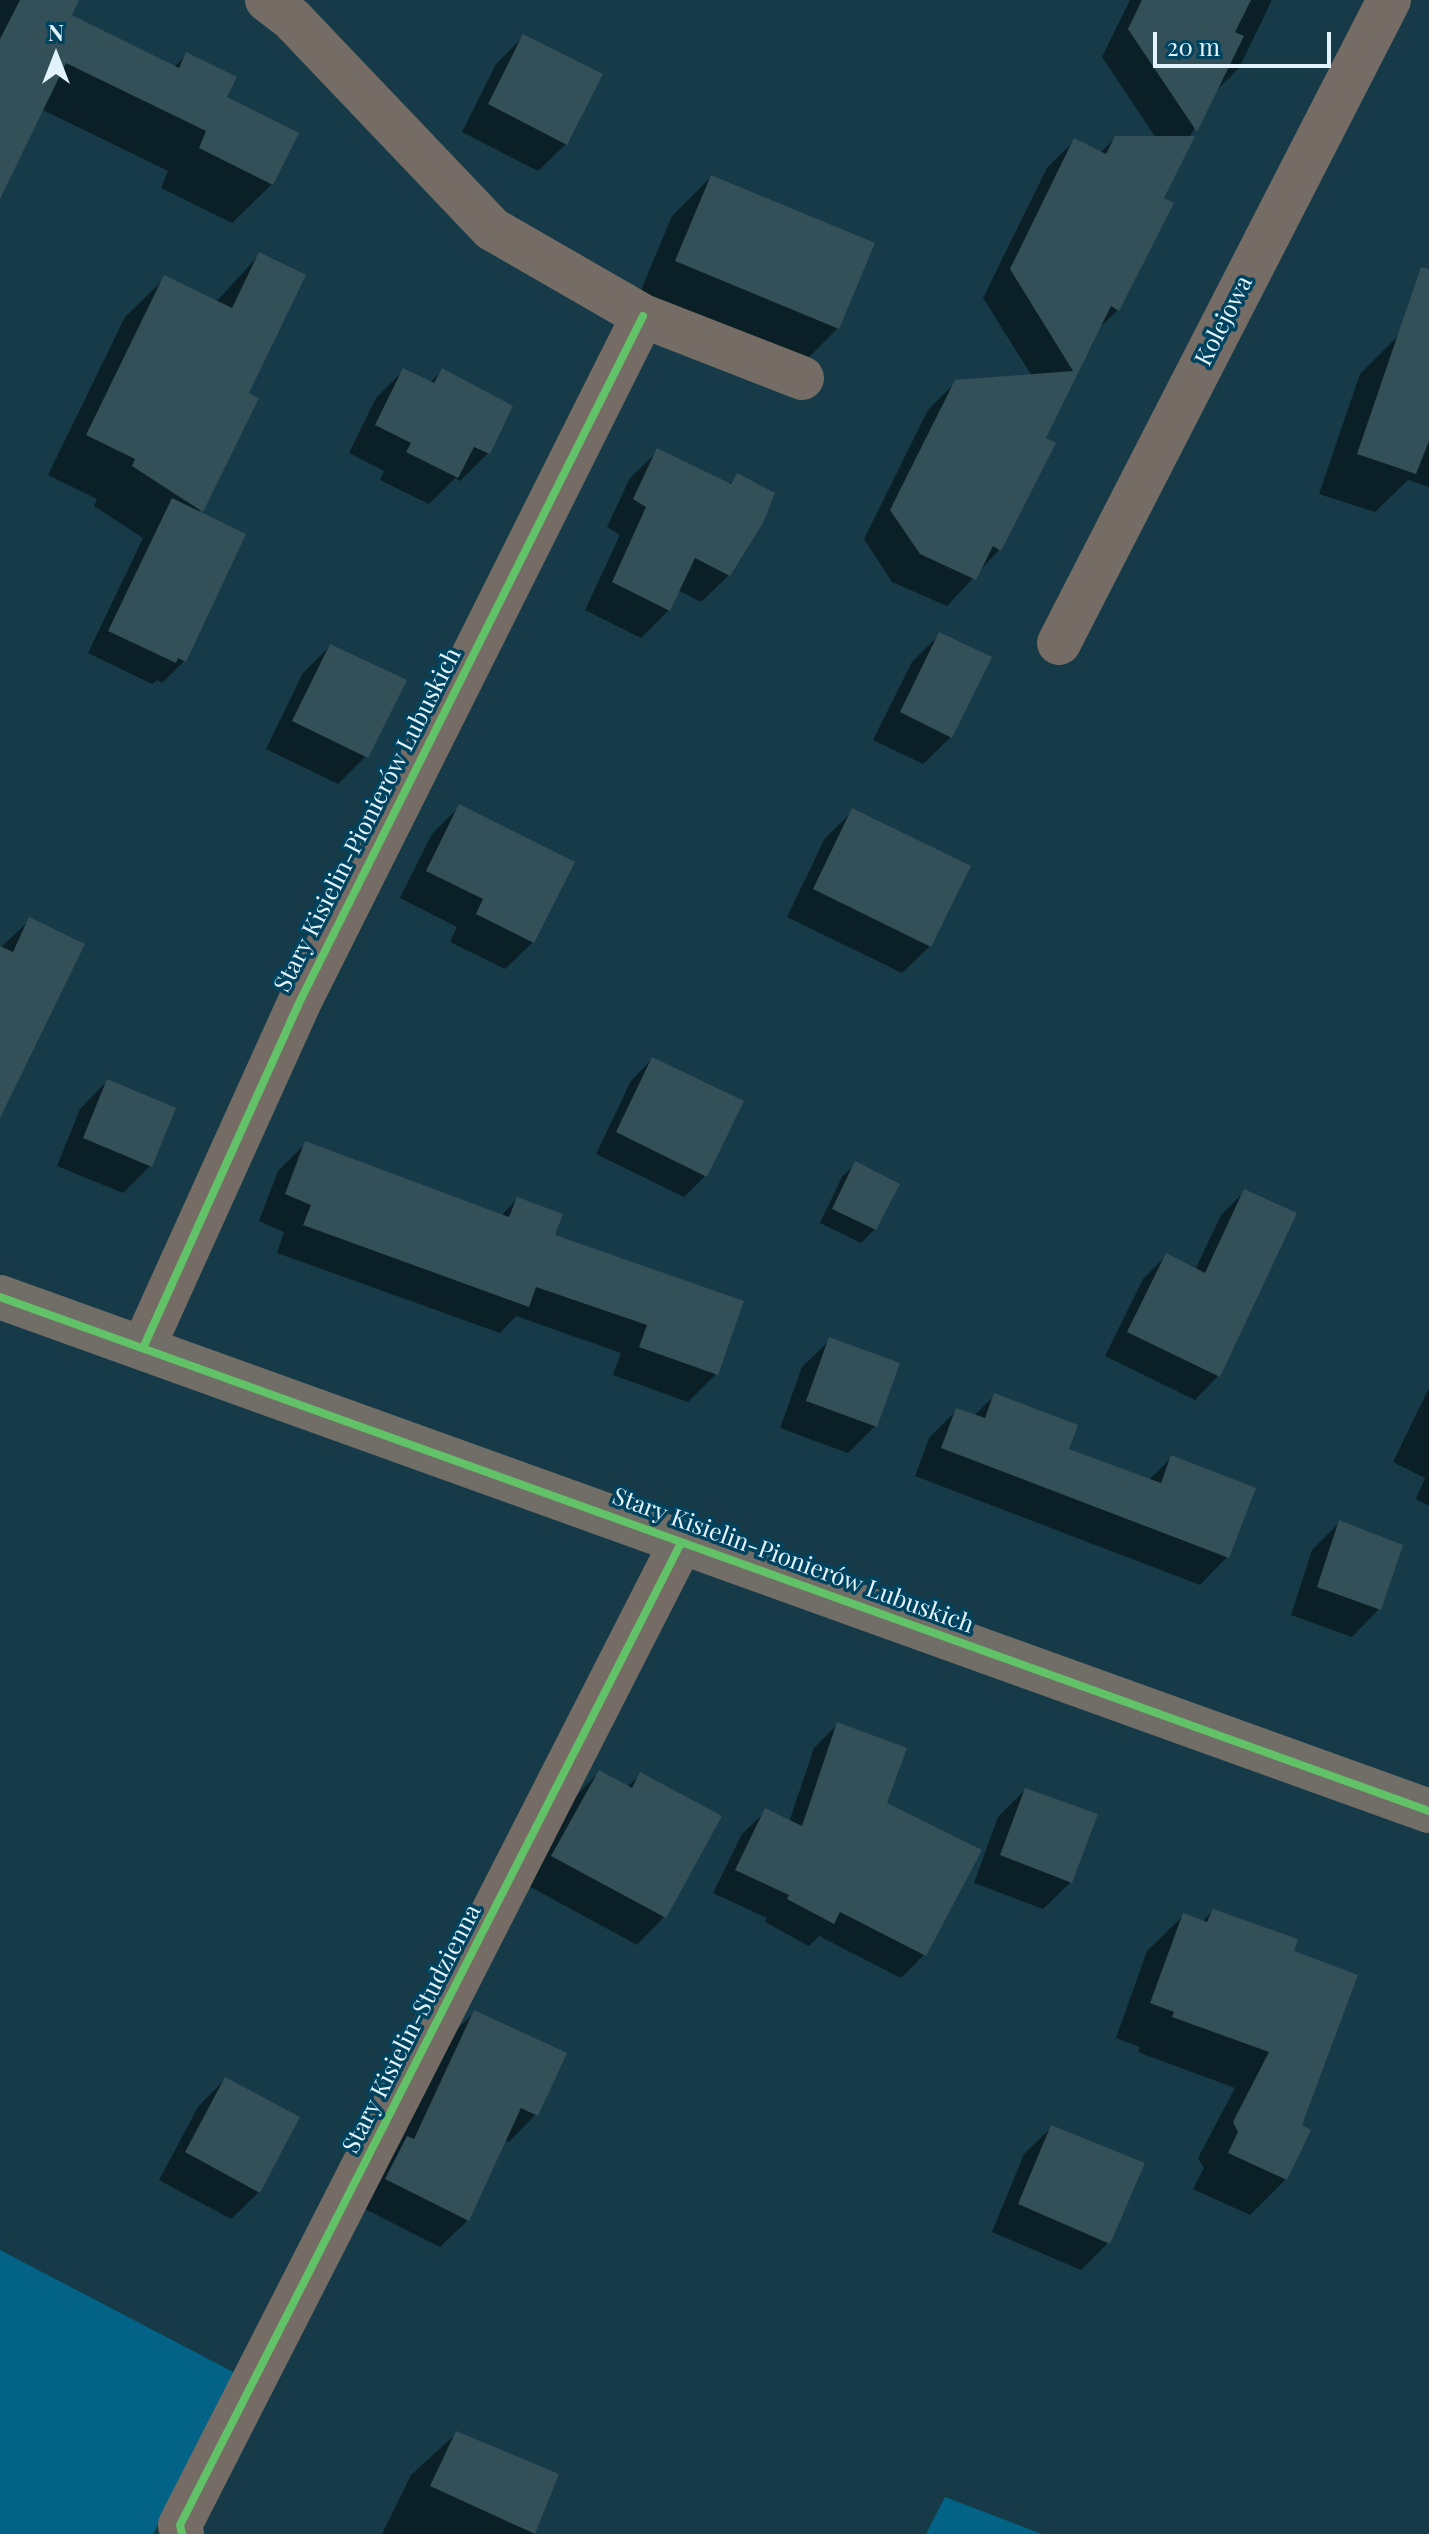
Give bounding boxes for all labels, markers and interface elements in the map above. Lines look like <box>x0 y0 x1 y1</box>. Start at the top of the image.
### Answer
north arrow <box>16 16 96 96</box>
scale bar <box>1157 16 1335 66</box>
text: N <box>48 17 64 47</box>
text: 20 m <box>1167 30 1220 62</box>
street label: Kolejowa <box>1189 271 1259 371</box>
street label: Stary Kisielin-Pionierów Lubuskich <box>268 643 468 997</box>
street label: Stary Kisielin-Pionierów Lubuskich <box>608 1482 978 1640</box>
street label: Stary Kisielin-Studzienna <box>337 1900 487 2158</box>

